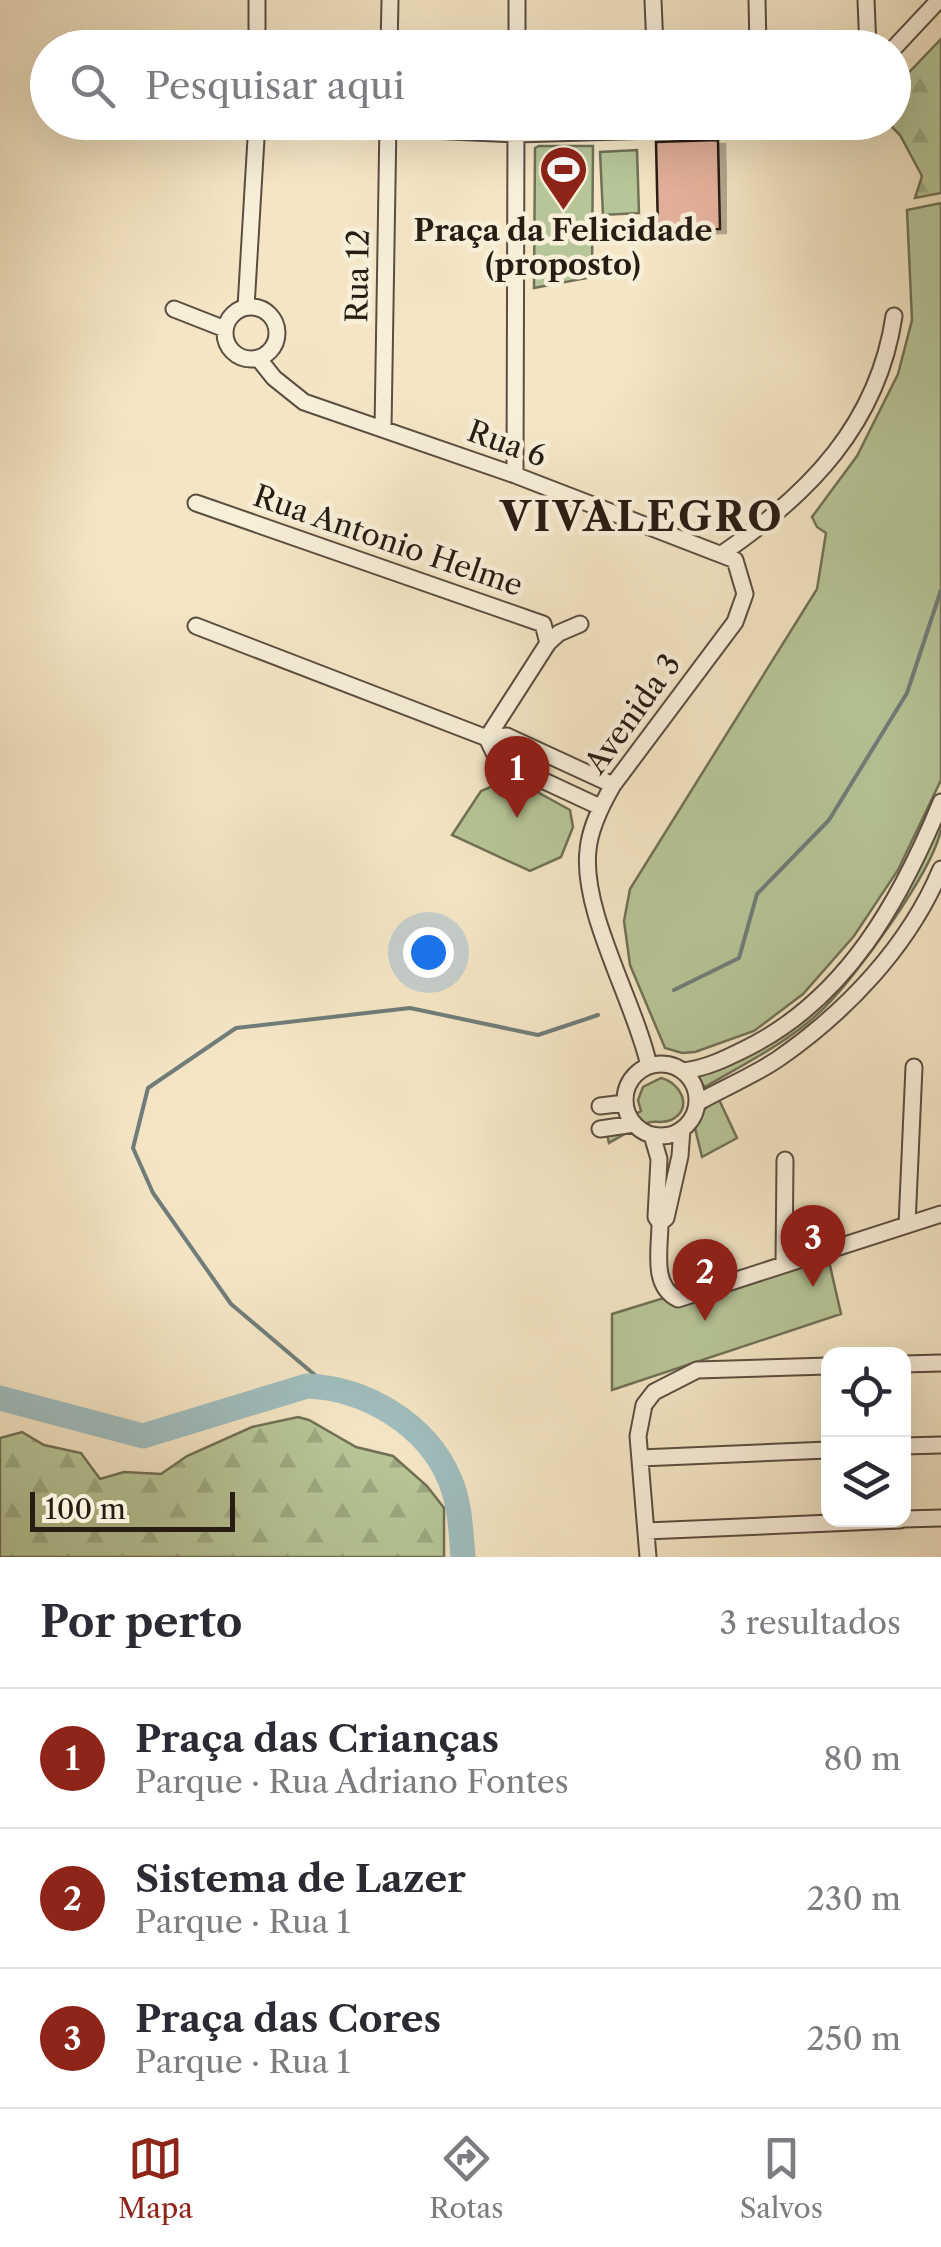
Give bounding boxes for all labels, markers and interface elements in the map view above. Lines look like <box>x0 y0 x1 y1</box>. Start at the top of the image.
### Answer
search box <box>30 30 911 140</box>
icon: search <box>65 58 120 113</box>
text: Pesquisar aqui <box>145 62 405 109</box>
sports icon: Praça da Felicidade (proposto) <box>537 144 589 212</box>
place label: Praça da Felicidade (proposto) <box>414 212 712 283</box>
street label: Rua 12 <box>338 229 377 323</box>
street label: Rua 6 <box>463 412 552 475</box>
street label: Rua Antonio Helme <box>249 477 528 604</box>
district label: VIVALEGRO <box>499 492 784 541</box>
street label: Avenida 3 <box>576 647 688 782</box>
pin: 1 <box>484 736 550 818</box>
your location <box>403 927 454 978</box>
pin: 3 <box>780 1204 846 1287</box>
pin: 2 <box>672 1238 738 1321</box>
map controls <box>821 1347 911 1527</box>
button: locate <box>821 1347 911 1437</box>
button: layers <box>821 1437 911 1527</box>
scale bar <box>30 1487 235 1532</box>
text: 100 m <box>45 1492 126 1526</box>
text: Por perto <box>40 1596 243 1648</box>
text: 3 resultados <box>719 1603 901 1642</box>
text: Praça das Crianças <box>135 1715 499 1762</box>
text: 1 <box>65 1739 80 1778</box>
text: 80 m <box>823 1739 901 1778</box>
text: Parque · Rua Adriano Fontes <box>135 1762 569 1801</box>
text: Sistema de Lazer <box>135 1855 466 1902</box>
text: 2 <box>63 1879 82 1918</box>
text: 230 m <box>806 1879 901 1918</box>
text: Parque · Rua 1 <box>135 1902 350 1941</box>
text: Praça das Cores <box>135 1995 441 2042</box>
text: 3 <box>63 2019 82 2058</box>
text: 250 m <box>807 2019 901 2058</box>
text: Parque · Rua 1 <box>135 2042 350 2081</box>
tab: Mapa <box>118 2131 193 2225</box>
tab: Rotas <box>429 2131 503 2225</box>
tab: Salvos <box>740 2131 823 2225</box>

